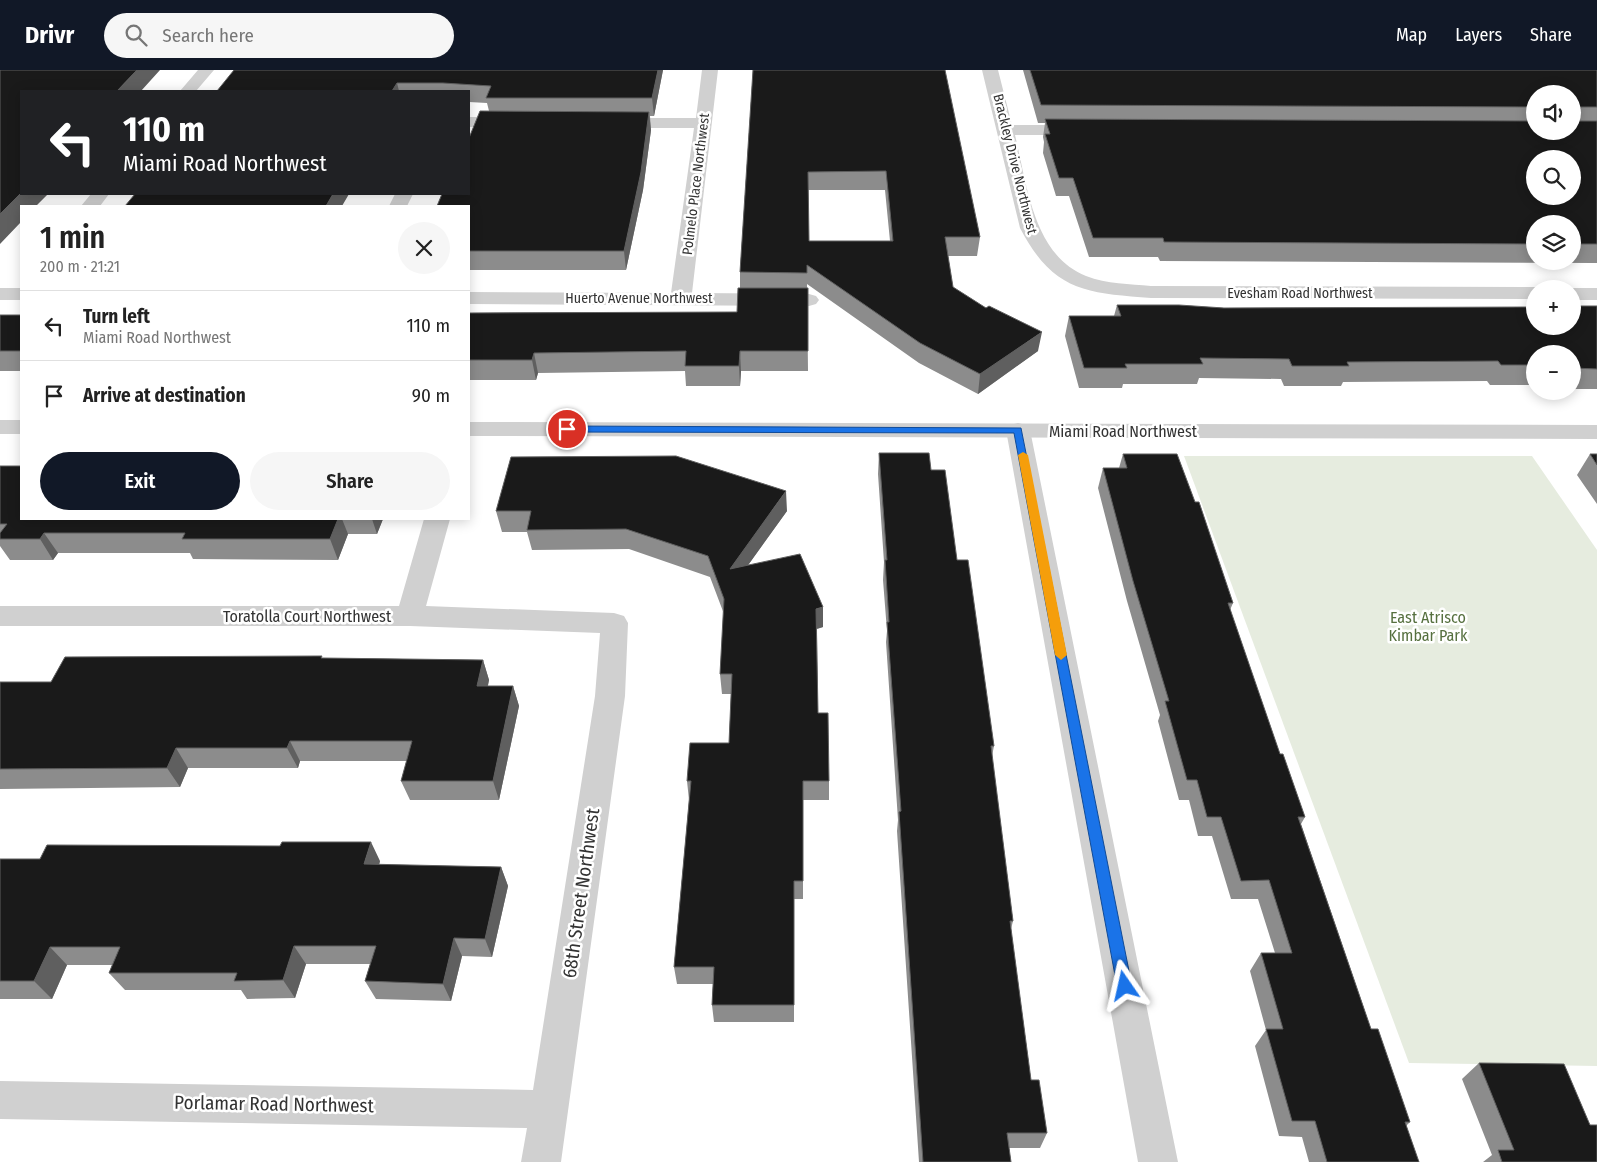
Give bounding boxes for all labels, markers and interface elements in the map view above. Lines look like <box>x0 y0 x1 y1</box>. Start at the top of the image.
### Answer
search box <box>104 13 454 58</box>
text: Drivr <box>25 21 74 49</box>
icon: search <box>122 21 150 49</box>
text: Search here <box>162 24 254 47</box>
text: Map <box>1396 24 1427 46</box>
text: Layers <box>1455 24 1502 46</box>
text: Share <box>1530 24 1572 46</box>
map controls <box>1526 85 1581 400</box>
button: sound <box>1526 85 1581 140</box>
street label: Brackley Drive Northwest <box>989 92 1041 236</box>
text: 110 m <box>123 108 205 150</box>
icon: left <box>40 110 105 175</box>
street label: Polmelo Place Northwest <box>679 112 713 256</box>
text: Miami Road Northwest <box>123 150 327 177</box>
button: search <box>1526 150 1581 205</box>
button: layers <box>1526 215 1581 270</box>
text: 1 min <box>40 220 105 256</box>
button: close <box>398 222 450 274</box>
text: 200 m · 21:21 <box>40 257 120 276</box>
button: + <box>1526 280 1581 335</box>
street label: Evesham Road Northwest <box>1227 285 1373 302</box>
street label: Huerto Avenue Northwest <box>565 290 713 307</box>
text: Turn left <box>83 305 150 328</box>
icon: left <box>40 312 68 340</box>
text: 110 m <box>406 314 450 337</box>
text: Miami Road Northwest <box>83 328 231 347</box>
button: − <box>1526 345 1581 400</box>
icon: arrive <box>40 382 68 410</box>
text: Arrive at destination <box>83 384 246 407</box>
text: 90 m <box>412 384 450 407</box>
pin <box>546 408 588 450</box>
icon: arrive <box>553 415 581 443</box>
street label: Miami Road Northwest <box>1049 422 1198 441</box>
button: Exit <box>40 452 240 510</box>
button: Share <box>250 452 450 510</box>
street label: Toratolla Court Northwest <box>223 607 392 626</box>
park label: East Atrisco Kimbar Park <box>1389 608 1468 645</box>
street label: 68th Street Northwest <box>558 806 604 979</box>
position arrow <box>1098 959 1150 1011</box>
street label: Porlamar Road Northwest <box>174 1091 375 1117</box>

